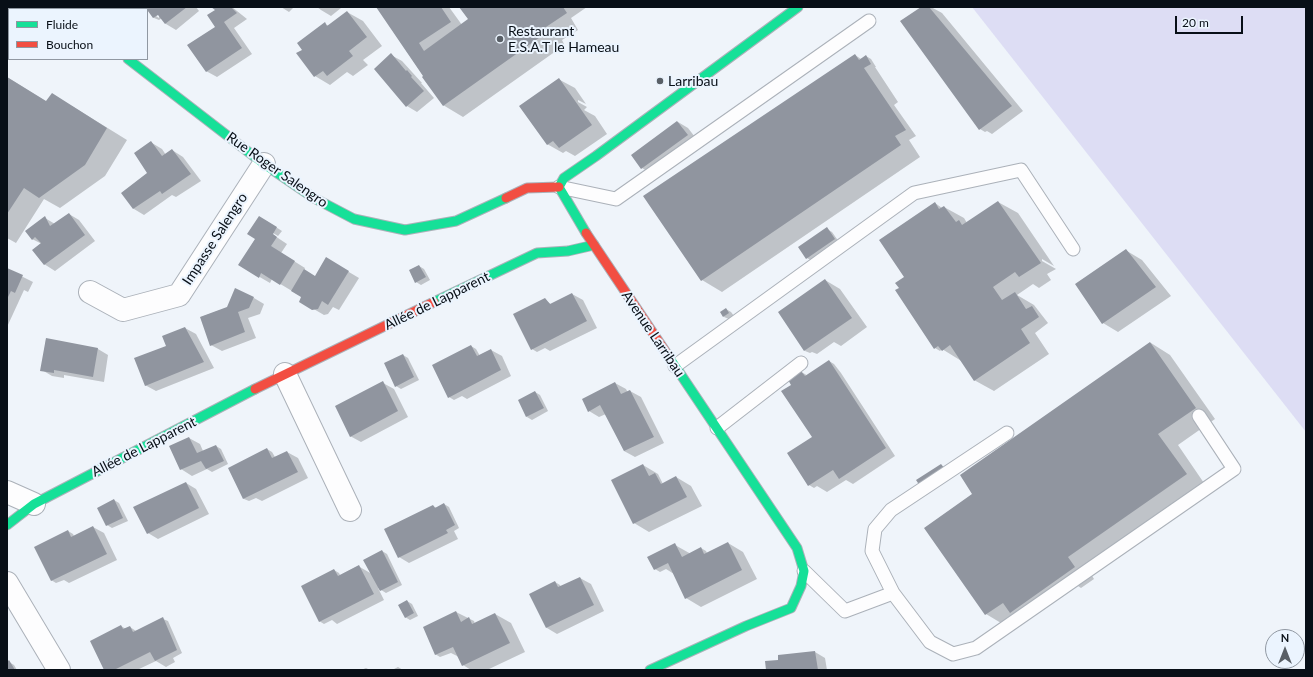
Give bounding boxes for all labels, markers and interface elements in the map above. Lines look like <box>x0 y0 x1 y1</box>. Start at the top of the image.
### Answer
legend <box>8 8 148 60</box>
scale bar <box>1177 8 1245 34</box>
text: 20 m <box>1182 15 1209 30</box>
text: Fluide <box>46 17 78 32</box>
place label: Restaurant E.S.A.T le Hameau <box>508 23 619 56</box>
marker: Restaurant E.S.A.T le Hameau <box>495 34 505 44</box>
text: Bouchon <box>46 37 93 52</box>
place label: Larribau <box>668 73 718 89</box>
marker: Larribau <box>655 76 665 86</box>
street label: Rue Roger Salengro <box>223 129 331 211</box>
street label: Impasse Salengro <box>179 190 251 288</box>
street label: Allée de Lapparent <box>382 268 492 334</box>
street label: Avenue Larribau <box>618 288 688 380</box>
street label: Allée de Lapparent <box>89 413 199 481</box>
north arrow <box>1265 629 1305 669</box>
text: N <box>1281 631 1289 644</box>

